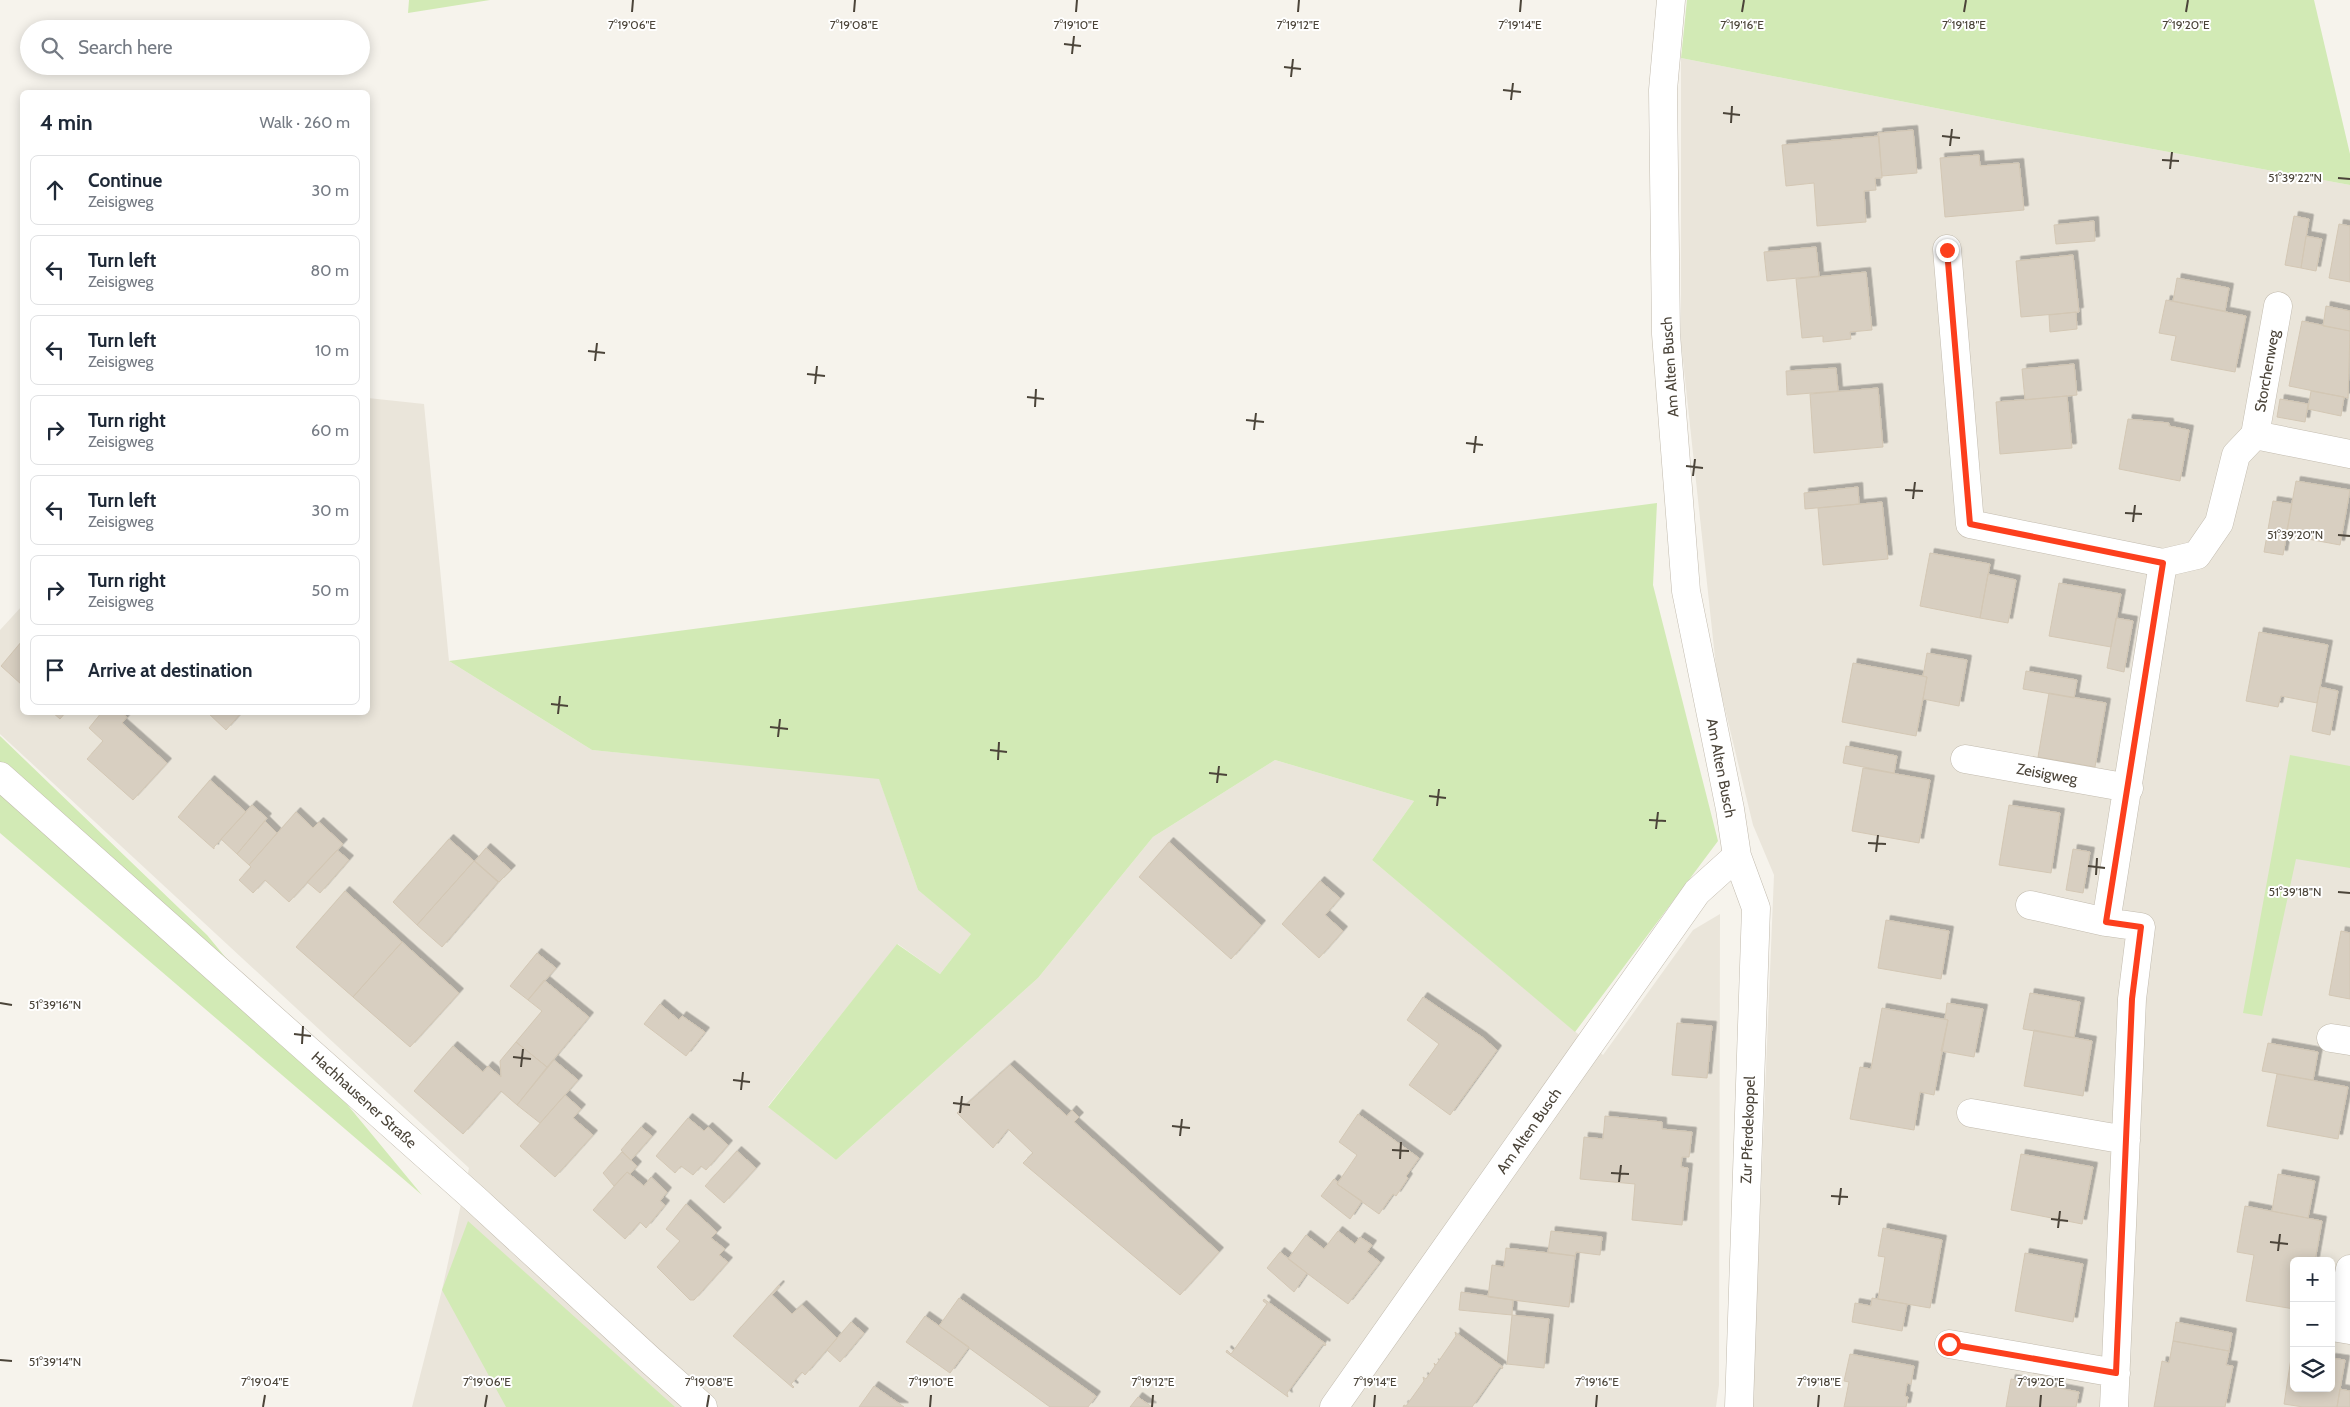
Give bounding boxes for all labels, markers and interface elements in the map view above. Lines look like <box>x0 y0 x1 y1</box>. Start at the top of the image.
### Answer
text: 7°19'06"E <box>608 17 656 32</box>
text: 7°19'08"E <box>830 17 879 32</box>
text: 7°19'10"E <box>1053 17 1099 32</box>
text: 7°19'12"E <box>1276 17 1320 32</box>
text: 7°19'14"E <box>1498 17 1542 32</box>
text: 7°19'16"E <box>1720 17 1764 32</box>
text: 7°19'18"E <box>1942 17 1986 32</box>
text: 7°19'20"E <box>2162 17 2210 32</box>
search box <box>20 20 370 75</box>
icon: search <box>38 34 66 62</box>
text: Search here <box>78 36 172 59</box>
text: 4 min <box>40 110 93 135</box>
text: Walk · 260 m <box>260 113 350 132</box>
text: Continue <box>88 169 162 192</box>
text: 51°39'22"N <box>2268 170 2322 185</box>
icon: ahead <box>41 176 69 204</box>
text: 30 m <box>312 181 349 200</box>
text: Zeisigweg <box>88 192 154 211</box>
route end <box>1936 239 1959 262</box>
text: Turn left <box>88 249 156 272</box>
icon: left <box>41 256 69 284</box>
text: 80 m <box>311 261 349 280</box>
text: Zeisigweg <box>88 272 154 291</box>
street label: Am Alten Busch <box>1658 316 1682 418</box>
street label: Storchenweg <box>2251 328 2283 414</box>
text: Turn left <box>88 329 156 352</box>
icon: left <box>41 336 69 364</box>
text: 10 m <box>315 341 349 360</box>
text: Zeisigweg <box>88 352 154 371</box>
text: Turn right <box>88 409 166 432</box>
icon: right <box>41 416 69 444</box>
text: 60 m <box>311 421 349 440</box>
text: Zeisigweg <box>88 432 154 451</box>
text: Turn left <box>88 489 156 512</box>
icon: left <box>41 496 69 524</box>
text: 30 m <box>312 501 349 520</box>
text: Zeisigweg <box>88 512 154 531</box>
text: 51°39'20"N <box>2267 527 2323 542</box>
text: Turn right <box>88 569 166 592</box>
icon: right <box>41 576 69 604</box>
text: 50 m <box>312 581 349 600</box>
text: Zeisigweg <box>88 592 154 611</box>
icon: arrive <box>41 656 69 684</box>
text: Arrive at destination <box>88 659 252 682</box>
street label: Am Alten Busch <box>1703 717 1739 819</box>
street label: Zeisigweg <box>2015 760 2079 788</box>
text: 51°39'18"N <box>2269 884 2321 899</box>
text: 51°39'16"N <box>29 997 81 1012</box>
street label: Hachhausener Straße <box>308 1048 421 1152</box>
street label: Zur Pferdekoppel <box>1737 1075 1759 1184</box>
street label: Am Alten Busch <box>1493 1085 1565 1177</box>
map controls <box>2290 1257 2335 1392</box>
button: + <box>2290 1257 2335 1302</box>
button: − <box>2290 1302 2335 1347</box>
route start <box>1938 1333 1961 1356</box>
button: layers <box>2290 1347 2335 1392</box>
text: 51°39'14"N <box>29 1354 81 1369</box>
text: 7°19'04"E <box>241 1374 289 1389</box>
text: 7°19'06"E <box>463 1374 511 1389</box>
text: 7°19'08"E <box>685 1374 734 1389</box>
text: 7°19'10"E <box>908 1374 954 1389</box>
text: 7°19'12"E <box>1131 1374 1175 1389</box>
text: 7°19'14"E <box>1353 1374 1397 1389</box>
text: 7°19'16"E <box>1575 1374 1619 1389</box>
text: 7°19'18"E <box>1797 1374 1841 1389</box>
text: 7°19'20"E <box>2017 1374 2065 1389</box>

